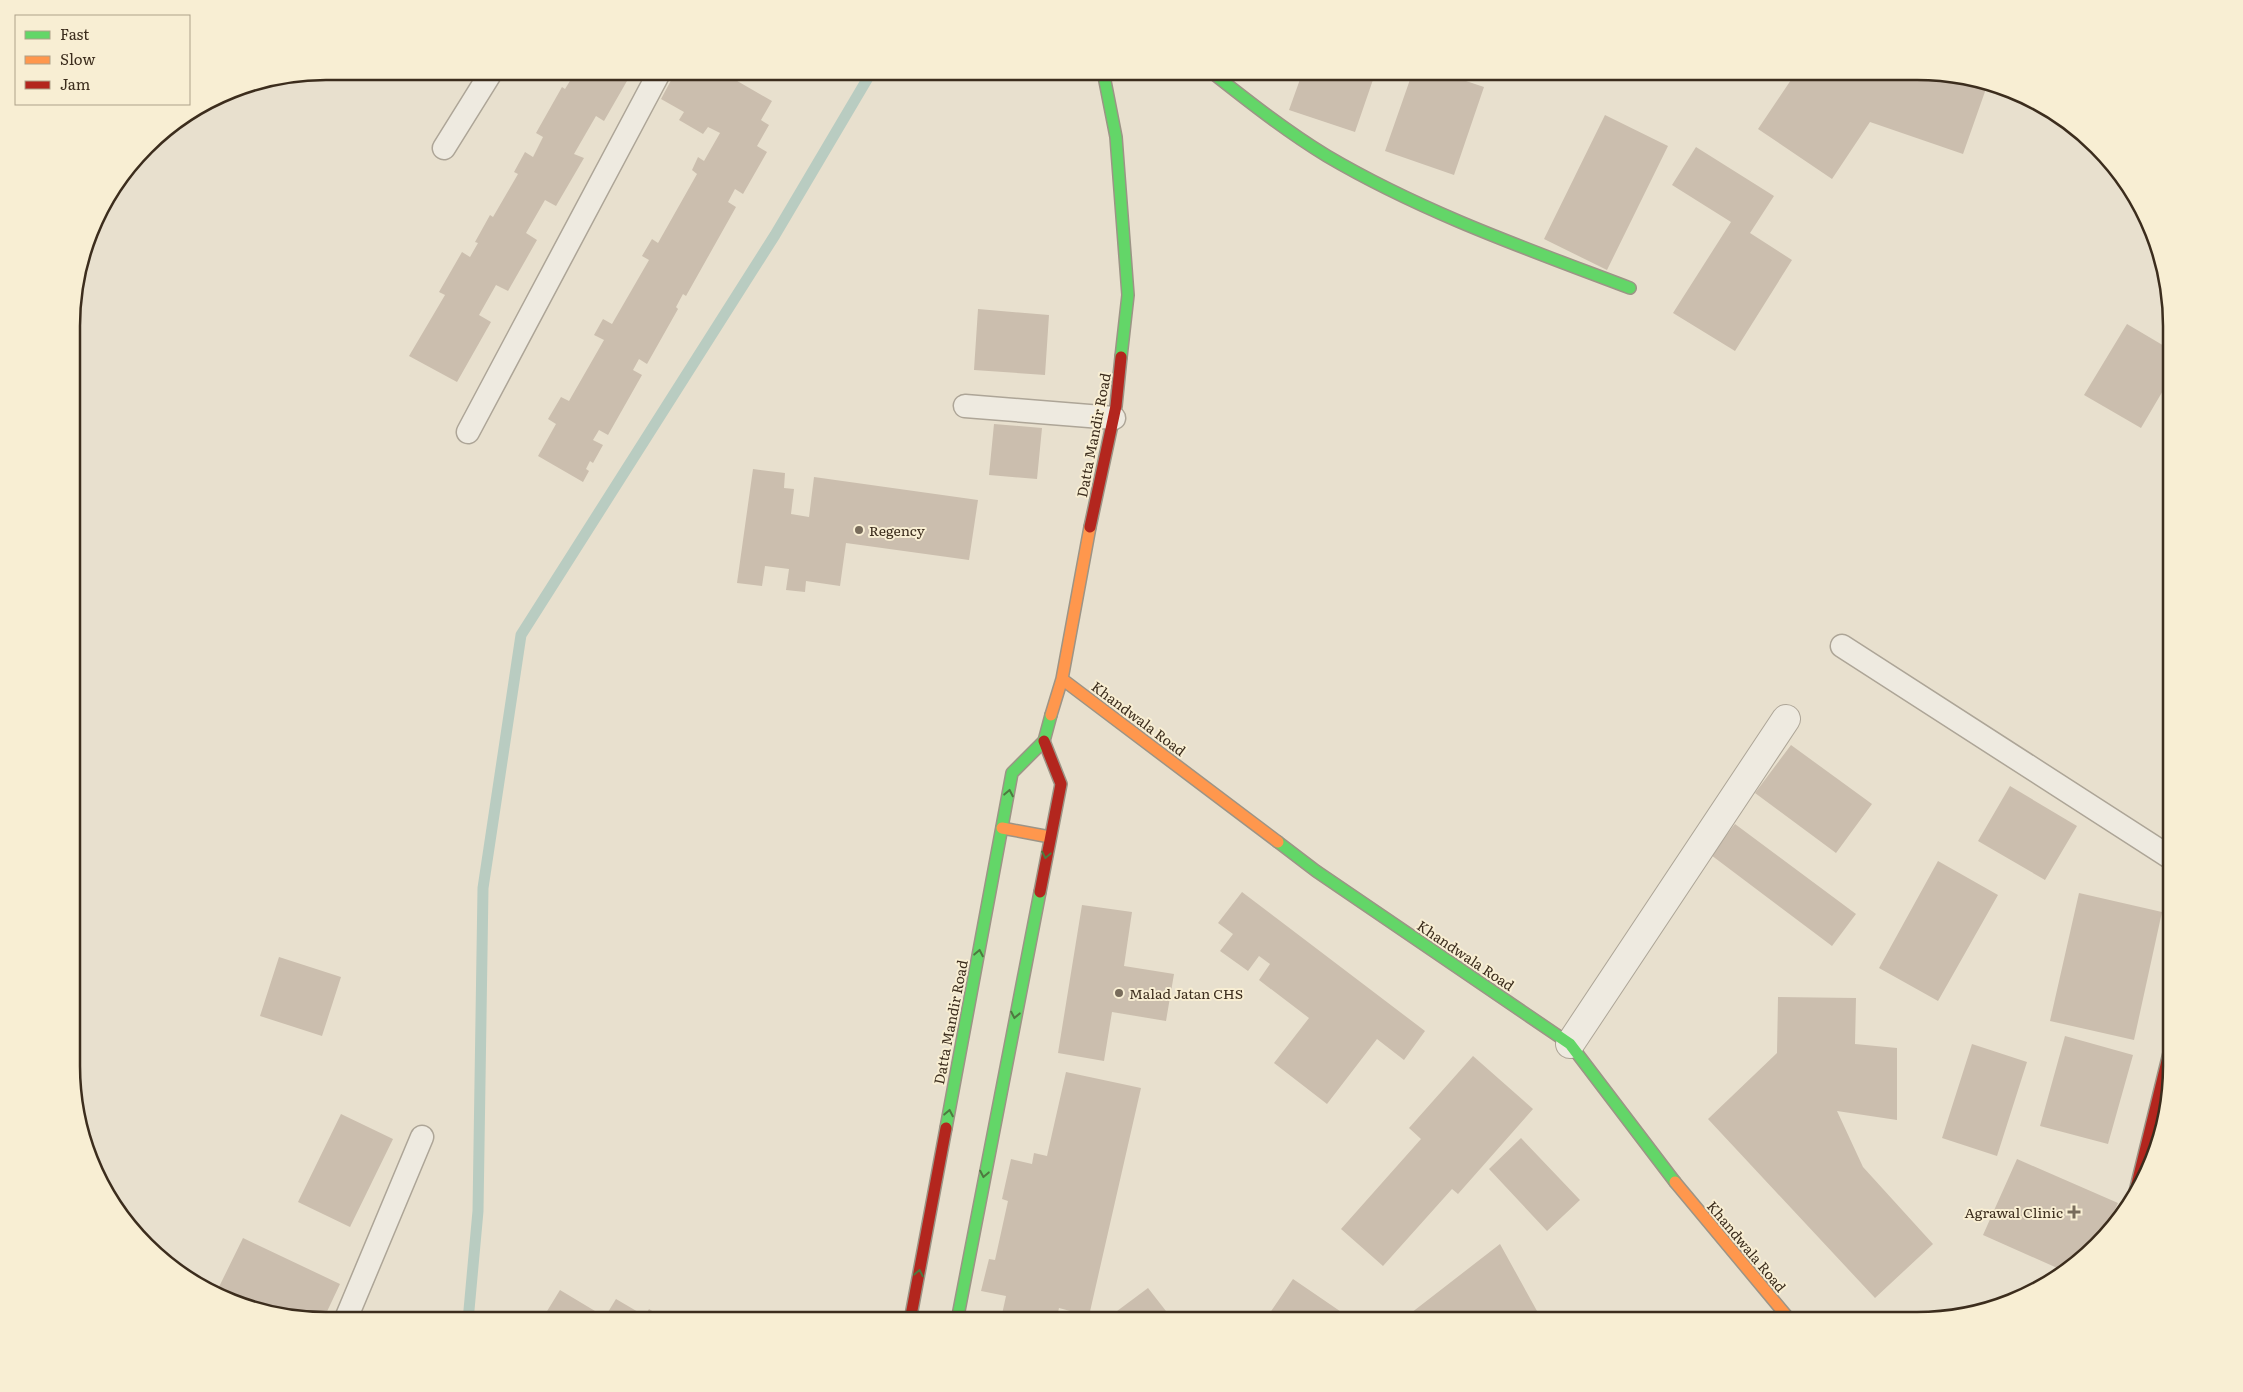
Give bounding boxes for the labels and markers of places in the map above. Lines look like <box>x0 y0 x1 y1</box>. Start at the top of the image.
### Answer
place label: Regency <box>869 520 926 540</box>
marker: Regency <box>853 524 865 536</box>
place label: Malad Jatan CHS <box>1129 983 1243 1003</box>
marker: Malad Jatan CHS <box>1113 987 1125 999</box>
place label: Agrawal Clinic <box>1964 1202 2063 1222</box>
marker: Agrawal Clinic <box>2067 1205 2081 1219</box>

